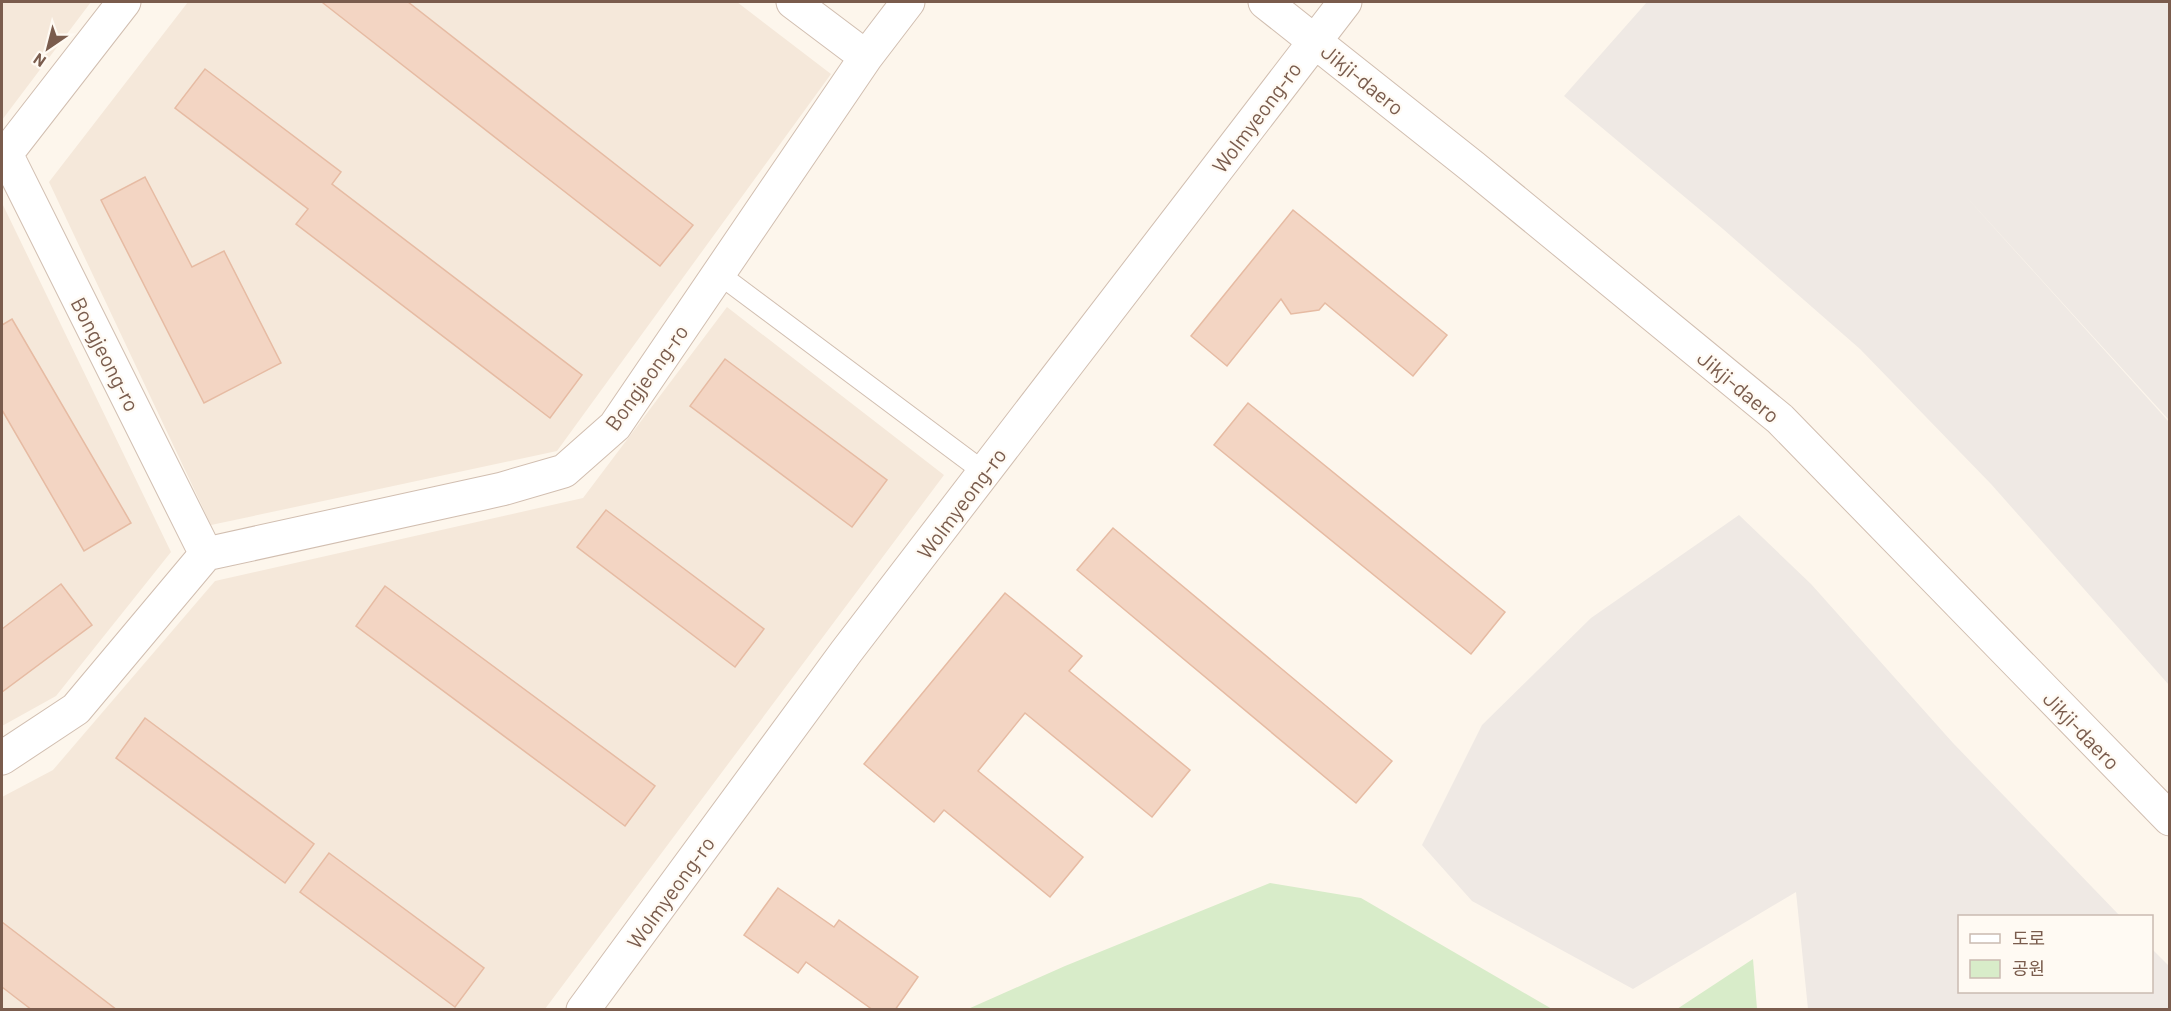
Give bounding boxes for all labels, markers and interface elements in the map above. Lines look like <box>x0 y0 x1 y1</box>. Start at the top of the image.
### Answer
north arrow <box>18 18 78 78</box>
street label: Jikji-daero <box>1317 38 1409 120</box>
text: N <box>29 50 49 72</box>
street label: Wolmyeong-ro <box>1206 57 1306 177</box>
street label: Bongjeong-ro <box>67 293 145 415</box>
street label: Bongjeong-ro <box>599 319 693 435</box>
street label: Jikji-daero <box>1693 345 1785 427</box>
street label: Wolmyeong-ro <box>911 443 1011 563</box>
street label: Jikji-daero <box>2039 686 2125 774</box>
street label: Wolmyeong-ro <box>621 831 719 953</box>
legend <box>1958 915 2153 993</box>
text: 도로 <box>2012 927 2045 949</box>
text: 공원 <box>2012 957 2045 979</box>

